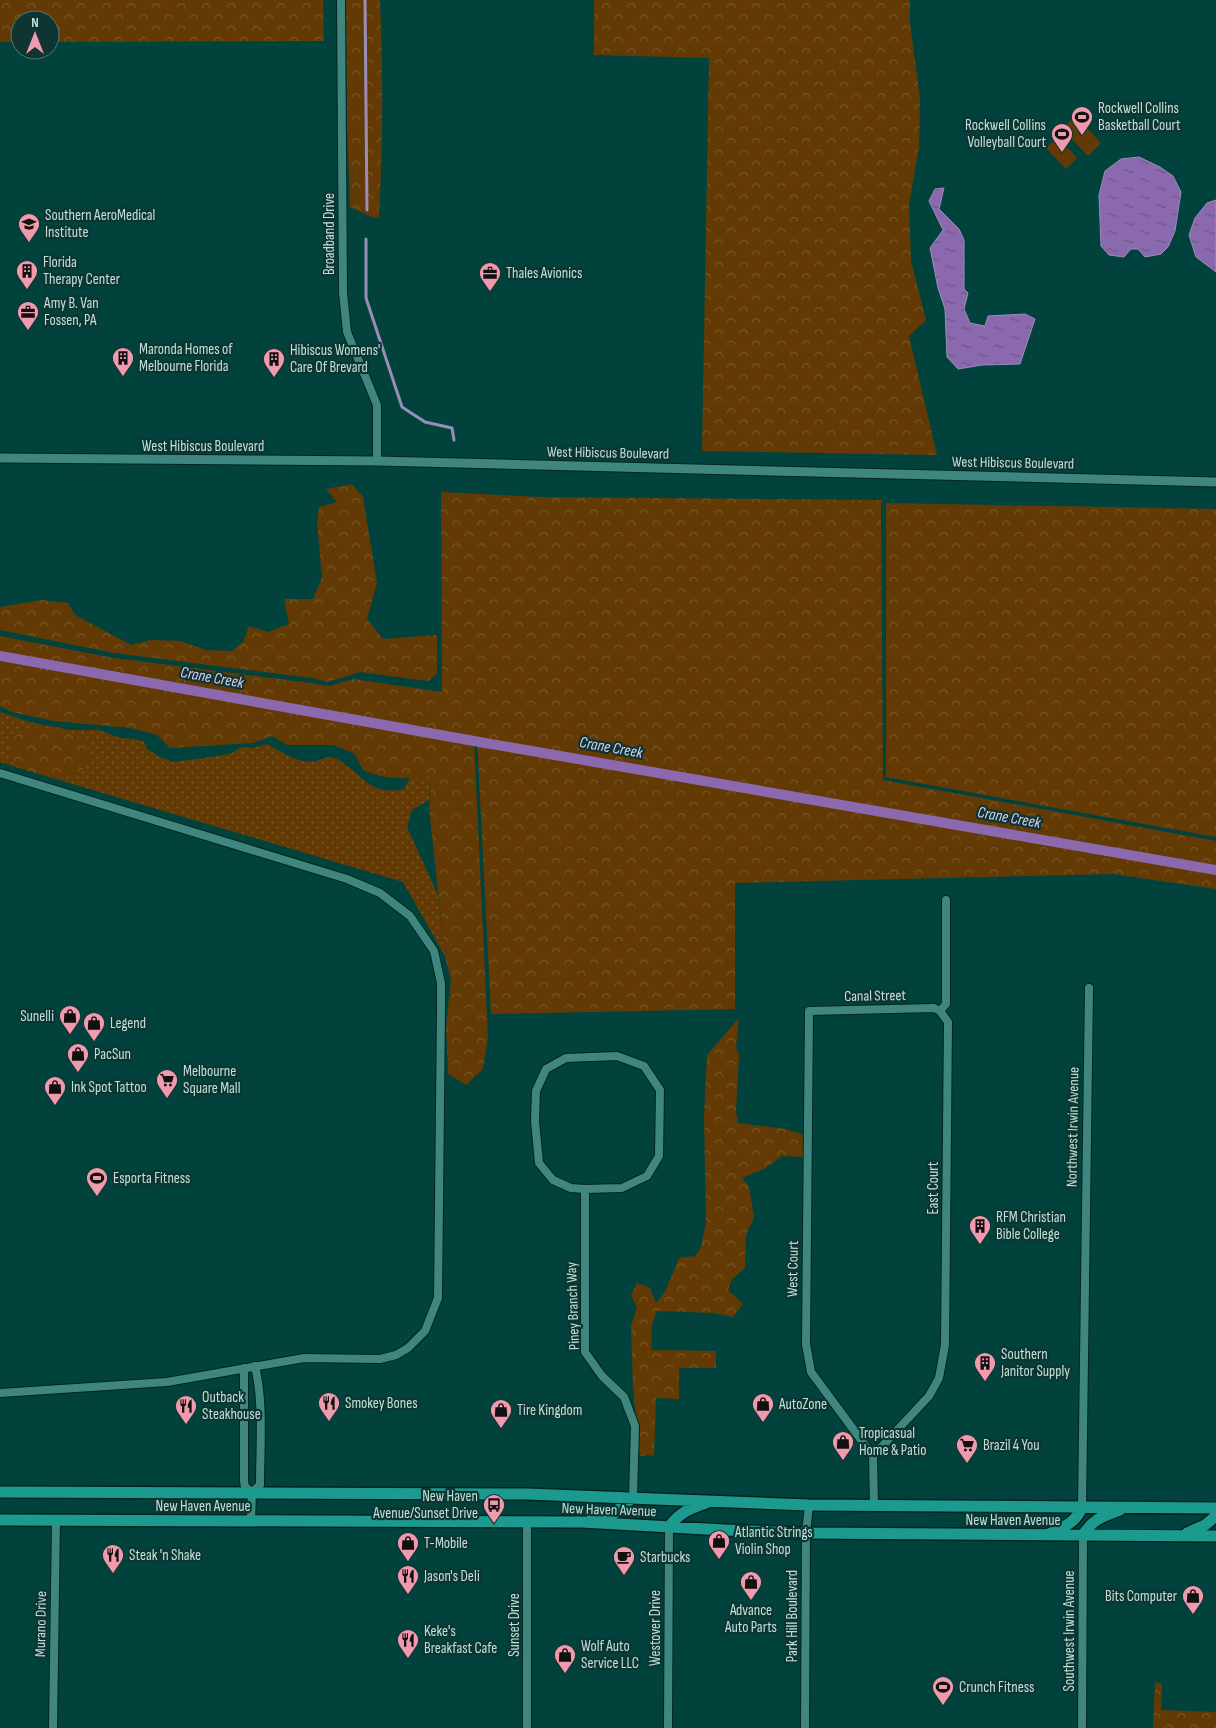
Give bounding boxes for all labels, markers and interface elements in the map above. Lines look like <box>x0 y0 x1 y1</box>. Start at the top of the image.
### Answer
north arrow <box>10 10 60 60</box>
text: N <box>31 14 39 31</box>
place label: Rockwell Collins Basketball Court <box>1098 99 1181 135</box>
sports icon: Rockwell Collins Basketball Court <box>1070 105 1094 136</box>
place label: Rockwell Collins Volleyball Court <box>965 116 1046 152</box>
sports icon: Rockwell Collins Volleyball Court <box>1050 122 1074 153</box>
street label: Broadband Drive <box>320 193 339 275</box>
place label: Southern AeroMedical Institute <box>45 206 155 242</box>
school or university icon: Southern AeroMedical Institute <box>17 212 41 243</box>
place label: Florida Therapy Center <box>43 253 121 289</box>
building icon: Florida Therapy Center <box>15 259 39 290</box>
office icon: Thales Avionics <box>478 261 502 292</box>
place label: Thales Avionics <box>506 264 582 283</box>
place label: Amy B. Van Fossen, PA <box>43 294 99 330</box>
office icon: Amy B. Van Fossen, PA <box>16 300 40 331</box>
place label: Maronda Homes of Melbourne Florida <box>139 340 233 376</box>
place label: Hibiscus Womens' Care Of Brevard <box>290 341 380 377</box>
building icon: Maronda Homes of Melbourne Florida <box>111 346 135 377</box>
building icon: Hibiscus Womens' Care Of Brevard <box>262 347 286 378</box>
street label: West Hibiscus Boulevard <box>142 437 264 456</box>
street label: West Hibiscus Boulevard <box>547 442 669 464</box>
street label: West Hibiscus Boulevard <box>952 452 1074 474</box>
water label: Crane Creek <box>179 663 246 693</box>
water label: Crane Creek <box>578 733 645 763</box>
water label: Crane Creek <box>976 803 1043 833</box>
street label: Canal Street <box>844 986 906 1006</box>
shop icon: Sunelli <box>58 1004 82 1035</box>
place label: Sunelli <box>20 1007 54 1026</box>
shop icon: Legend <box>82 1011 106 1042</box>
place label: Legend <box>110 1014 146 1033</box>
shop icon: PacSun <box>66 1042 90 1073</box>
place label: PacSun <box>94 1045 131 1064</box>
place label: Melbourne Square Mall <box>183 1062 240 1098</box>
street label: Northwest Irwin Avenue <box>1062 1067 1084 1187</box>
supermarket icon: Melbourne Square Mall <box>155 1068 179 1099</box>
shop icon: Ink Spot Tattoo <box>43 1075 67 1106</box>
place label: Ink Spot Tattoo <box>71 1078 147 1097</box>
street label: East Court <box>924 1161 943 1214</box>
sports icon: Esporta Fitness <box>85 1166 109 1197</box>
place label: Esporta Fitness <box>113 1169 190 1188</box>
place label: RFM Christian Bible College <box>996 1208 1066 1244</box>
building icon: RFM Christian Bible College <box>968 1214 992 1245</box>
street label: West Court <box>783 1240 803 1297</box>
street label: Piney Branch Way <box>562 1261 584 1350</box>
place label: Southern Janitor Supply <box>1000 1345 1070 1381</box>
building icon: Southern Janitor Supply <box>973 1351 997 1382</box>
place label: Outback Steakhouse <box>202 1388 261 1424</box>
restaurant icon: Smokey Bones <box>317 1391 341 1422</box>
shop icon: AutoZone <box>751 1392 775 1423</box>
restaurant icon: Outback Steakhouse <box>174 1394 198 1425</box>
place label: Smokey Bones <box>345 1394 418 1413</box>
place label: AutoZone <box>778 1395 827 1414</box>
shop icon: Tire Kingdom <box>489 1398 513 1429</box>
place label: Tire Kingdom <box>517 1401 582 1420</box>
place label: Tropicasual Home & Patio <box>859 1424 926 1460</box>
shop icon: Tropicasual Home & Patio <box>831 1430 855 1461</box>
supermarket icon: Brazil 4 You <box>955 1433 979 1464</box>
place label: Brazil 4 You <box>983 1436 1040 1455</box>
place label: New Haven Avenue/Sunset Drive <box>372 1487 478 1523</box>
bus stop icon: New Haven Avenue/Sunset Drive <box>482 1493 506 1524</box>
street label: New Haven Avenue <box>156 1497 250 1516</box>
street label: New Haven Avenue <box>561 1499 657 1521</box>
street label: New Haven Avenue <box>966 1511 1060 1530</box>
place label: Atlantic Strings Violin Shop <box>734 1523 813 1559</box>
shop icon: Atlantic Strings Violin Shop <box>707 1529 731 1560</box>
shop icon: T-Mobile <box>396 1531 420 1562</box>
place label: T-Mobile <box>424 1534 468 1553</box>
restaurant icon: Steak 'n Shake <box>101 1543 125 1574</box>
cafe icon: Starbucks <box>612 1545 636 1576</box>
place label: Steak 'n Shake <box>129 1546 201 1565</box>
place label: Starbucks <box>640 1548 690 1567</box>
restaurant icon: Jason's Deli <box>396 1564 420 1595</box>
place label: Jason's Deli <box>423 1567 480 1586</box>
shop icon: Advance Auto Parts <box>739 1570 763 1601</box>
street label: Park Hill Boulevard <box>783 1570 802 1662</box>
street label: Southwest Irwin Avenue <box>1060 1571 1079 1691</box>
shop icon: Bits Computer <box>1181 1584 1205 1615</box>
place label: Bits Computer <box>1105 1587 1178 1606</box>
street label: Westover Drive <box>646 1590 665 1666</box>
street label: Murano Drive <box>31 1591 51 1657</box>
street label: Sunset Drive <box>505 1593 524 1657</box>
place label: Advance Auto Parts <box>724 1601 777 1637</box>
place label: Keke's Breakfast Cafe <box>424 1622 497 1658</box>
restaurant icon: Keke's Breakfast Cafe <box>396 1628 420 1659</box>
place label: Wolf Auto Service LLC <box>581 1637 639 1673</box>
shop icon: Wolf Auto Service LLC <box>553 1643 577 1674</box>
sports icon: Crunch Fitness <box>931 1675 955 1706</box>
place label: Crunch Fitness <box>959 1678 1034 1697</box>

